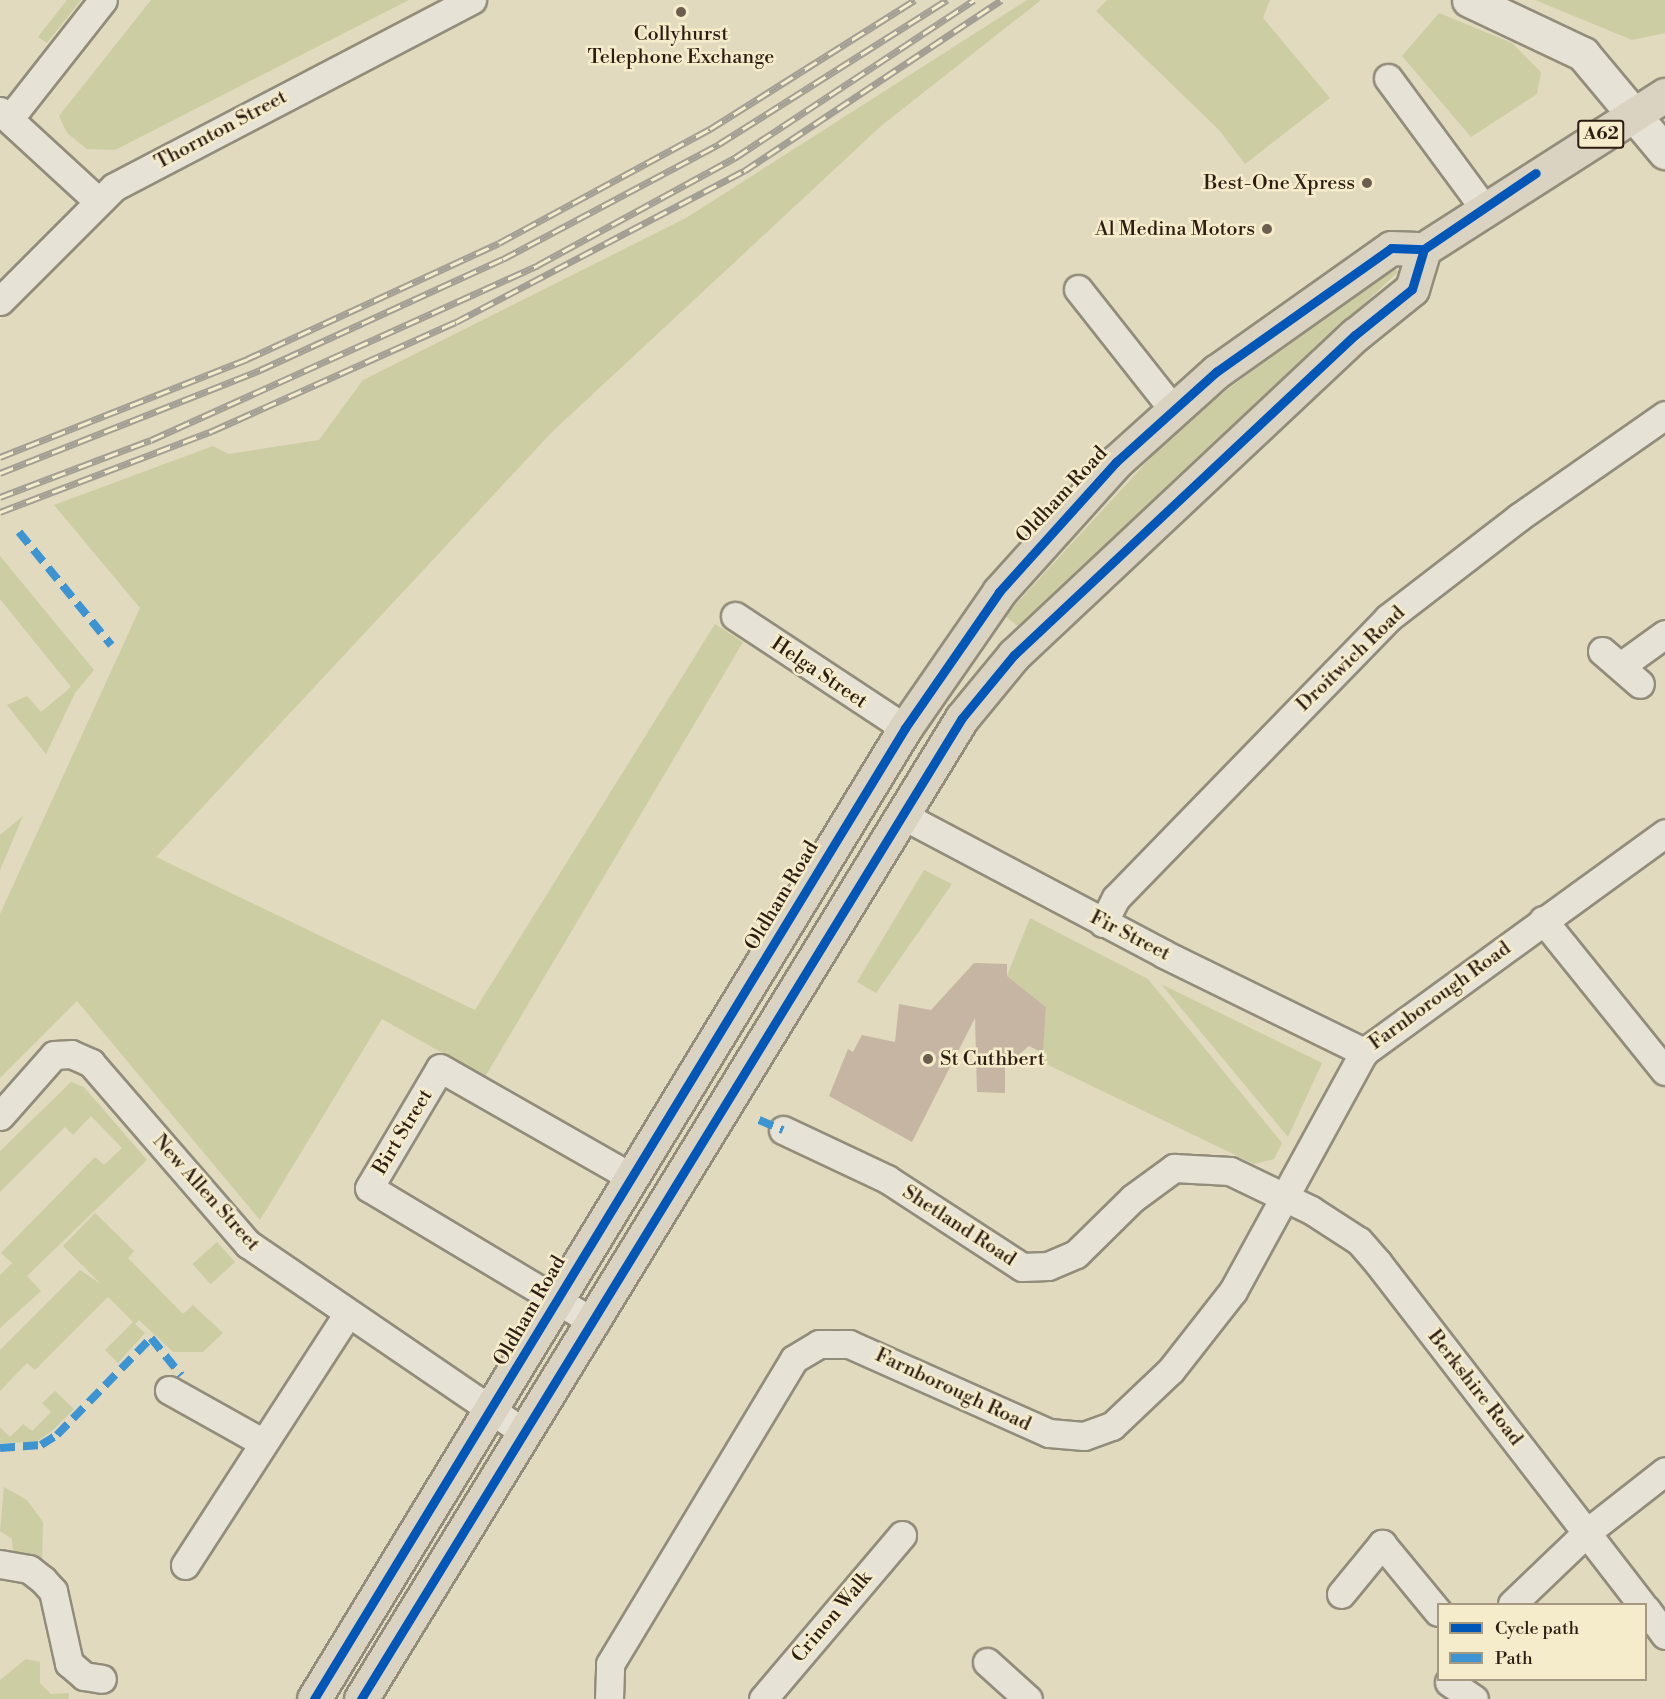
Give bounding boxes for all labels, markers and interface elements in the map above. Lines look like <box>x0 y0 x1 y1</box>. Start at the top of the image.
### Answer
marker: Collyhurst Telephone Exchange <box>674 5 688 19</box>
place label: Collyhurst Telephone Exchange <box>588 22 774 69</box>
street label: Thornton Street <box>151 85 291 175</box>
road number: A62 <box>1577 119 1625 149</box>
place label: Best-One Xpress <box>1204 171 1355 195</box>
marker: Best-One Xpress <box>1360 176 1374 190</box>
place label: Al Medina Motors <box>1095 217 1255 241</box>
marker: Al Medina Motors <box>1260 222 1274 236</box>
street label: Oldham Road <box>1011 442 1113 548</box>
street label: Droitwich Road <box>1292 601 1410 717</box>
street label: Helga Street <box>766 632 872 714</box>
street label: Oldham Road <box>740 837 824 955</box>
street label: Fir Street <box>1086 906 1174 966</box>
street label: Farnborough Road <box>1364 937 1516 1055</box>
place label: St Cuthbert <box>940 1047 1045 1071</box>
marker: St Cuthbert <box>921 1052 935 1066</box>
street label: Birt Street <box>368 1085 438 1179</box>
street label: New Allen Street <box>147 1130 265 1256</box>
street label: Shetland Road <box>898 1180 1020 1272</box>
street label: Oldham Road <box>489 1252 571 1370</box>
street label: Berkshire Road <box>1422 1325 1528 1451</box>
street label: Farnborough Road <box>871 1343 1035 1437</box>
street label: Crinon Walk <box>787 1566 877 1668</box>
legend <box>1437 1603 1647 1681</box>
text: Cycle path <box>1495 1617 1579 1640</box>
text: Path <box>1495 1647 1533 1670</box>

